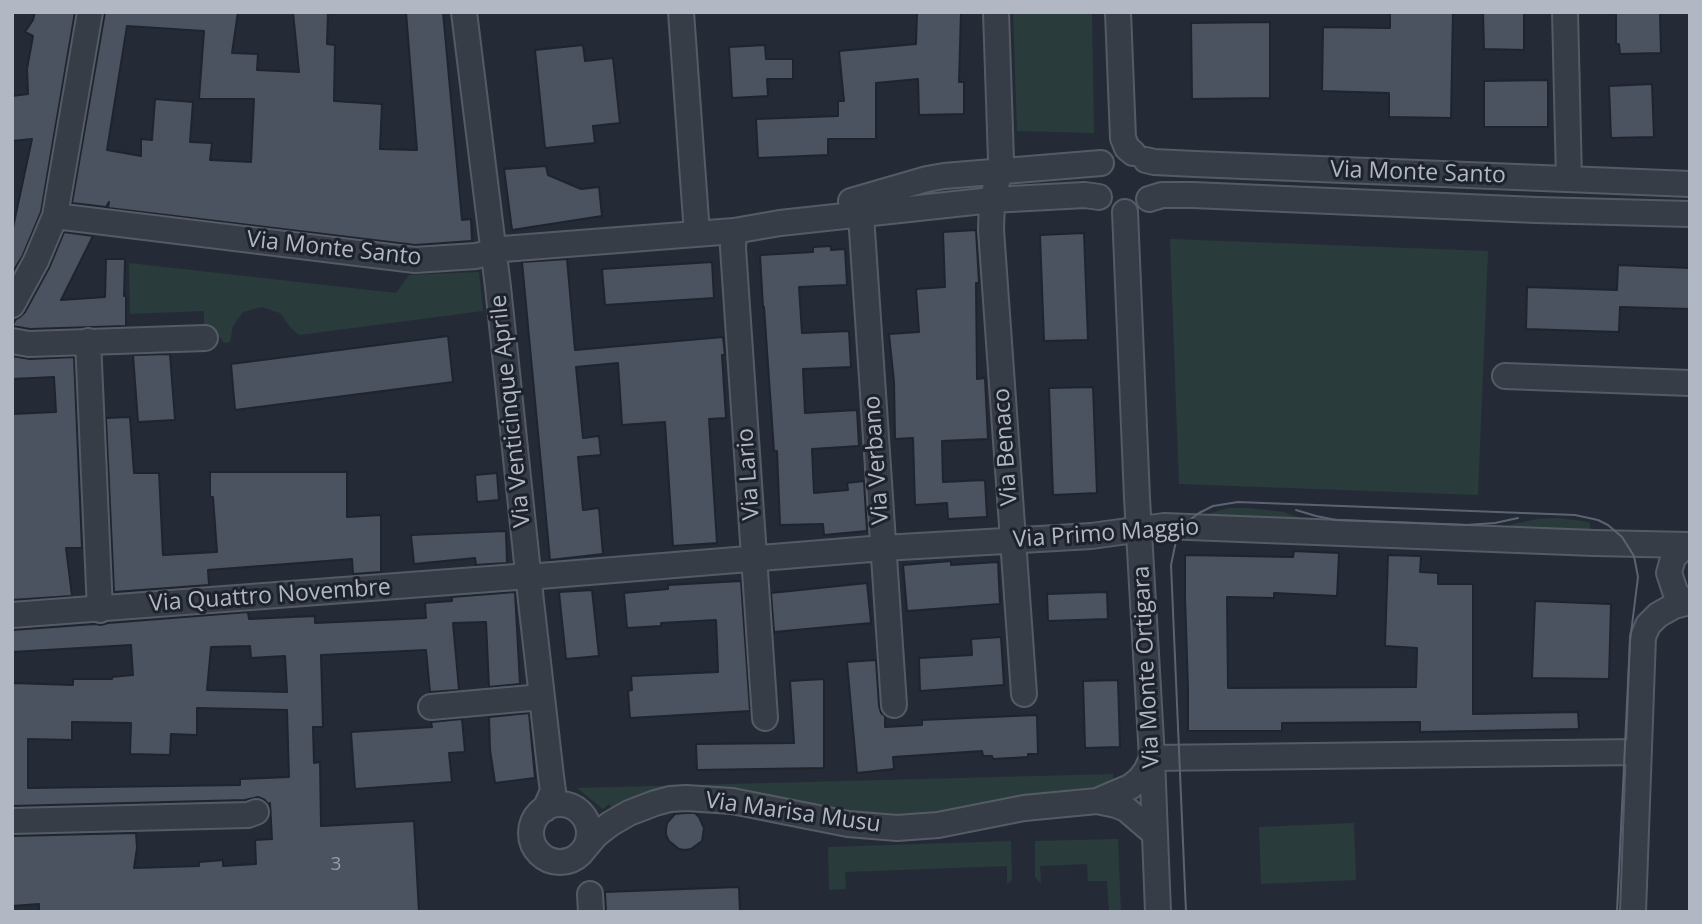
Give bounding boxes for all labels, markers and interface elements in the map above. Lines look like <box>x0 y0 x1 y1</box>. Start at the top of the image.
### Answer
street label: Via Monte Santo <box>1330 156 1506 190</box>
street label: Via Monte Santo <box>245 226 423 272</box>
street label: Via Venticinque Aprile <box>485 293 537 529</box>
street label: Via Benaco <box>988 387 1024 507</box>
street label: Via Verbano <box>859 395 895 525</box>
street label: Via Lario <box>732 427 766 521</box>
street label: Via Primo Maggio <box>1012 514 1200 554</box>
street label: Via Monte Ortigara <box>1128 565 1166 769</box>
street label: Via Quattro Novembre <box>148 574 392 618</box>
street label: Via Marisa Musu <box>704 787 882 839</box>
house number: 3 <box>331 854 341 876</box>

